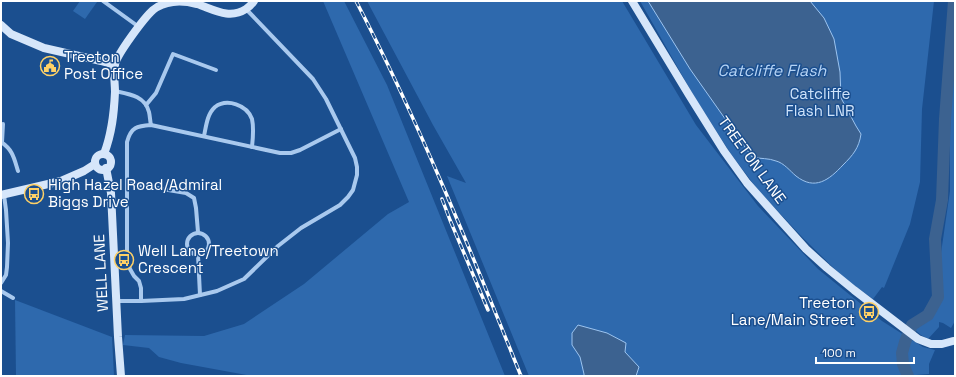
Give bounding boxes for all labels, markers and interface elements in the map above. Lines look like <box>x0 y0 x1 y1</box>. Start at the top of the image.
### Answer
place label: Treeton Post Office <box>64 47 143 83</box>
public building icon: Treeton Post Office <box>39 55 61 77</box>
water label: Catcliffe Flash <box>718 60 828 81</box>
park label: Catcliffe Flash LNR <box>786 84 854 120</box>
street label: TREETON LANE <box>714 112 790 207</box>
place label: High Hazel Road/Admiral Biggs Drive <box>48 175 222 211</box>
bus stop icon: High Hazel Road/Admiral Biggs Drive <box>23 183 45 205</box>
street label: WELL LANE <box>89 234 112 312</box>
place label: Well Lane/Treetown Crescent <box>138 241 279 277</box>
bus stop icon: Well Lane/Treetown Crescent <box>113 249 135 271</box>
place label: Treeton Lane/Main Street <box>731 293 855 329</box>
bus stop icon: Treeton Lane/Main Street <box>858 301 880 323</box>
scale bar <box>816 339 914 365</box>
text: 100 m <box>822 345 856 361</box>

